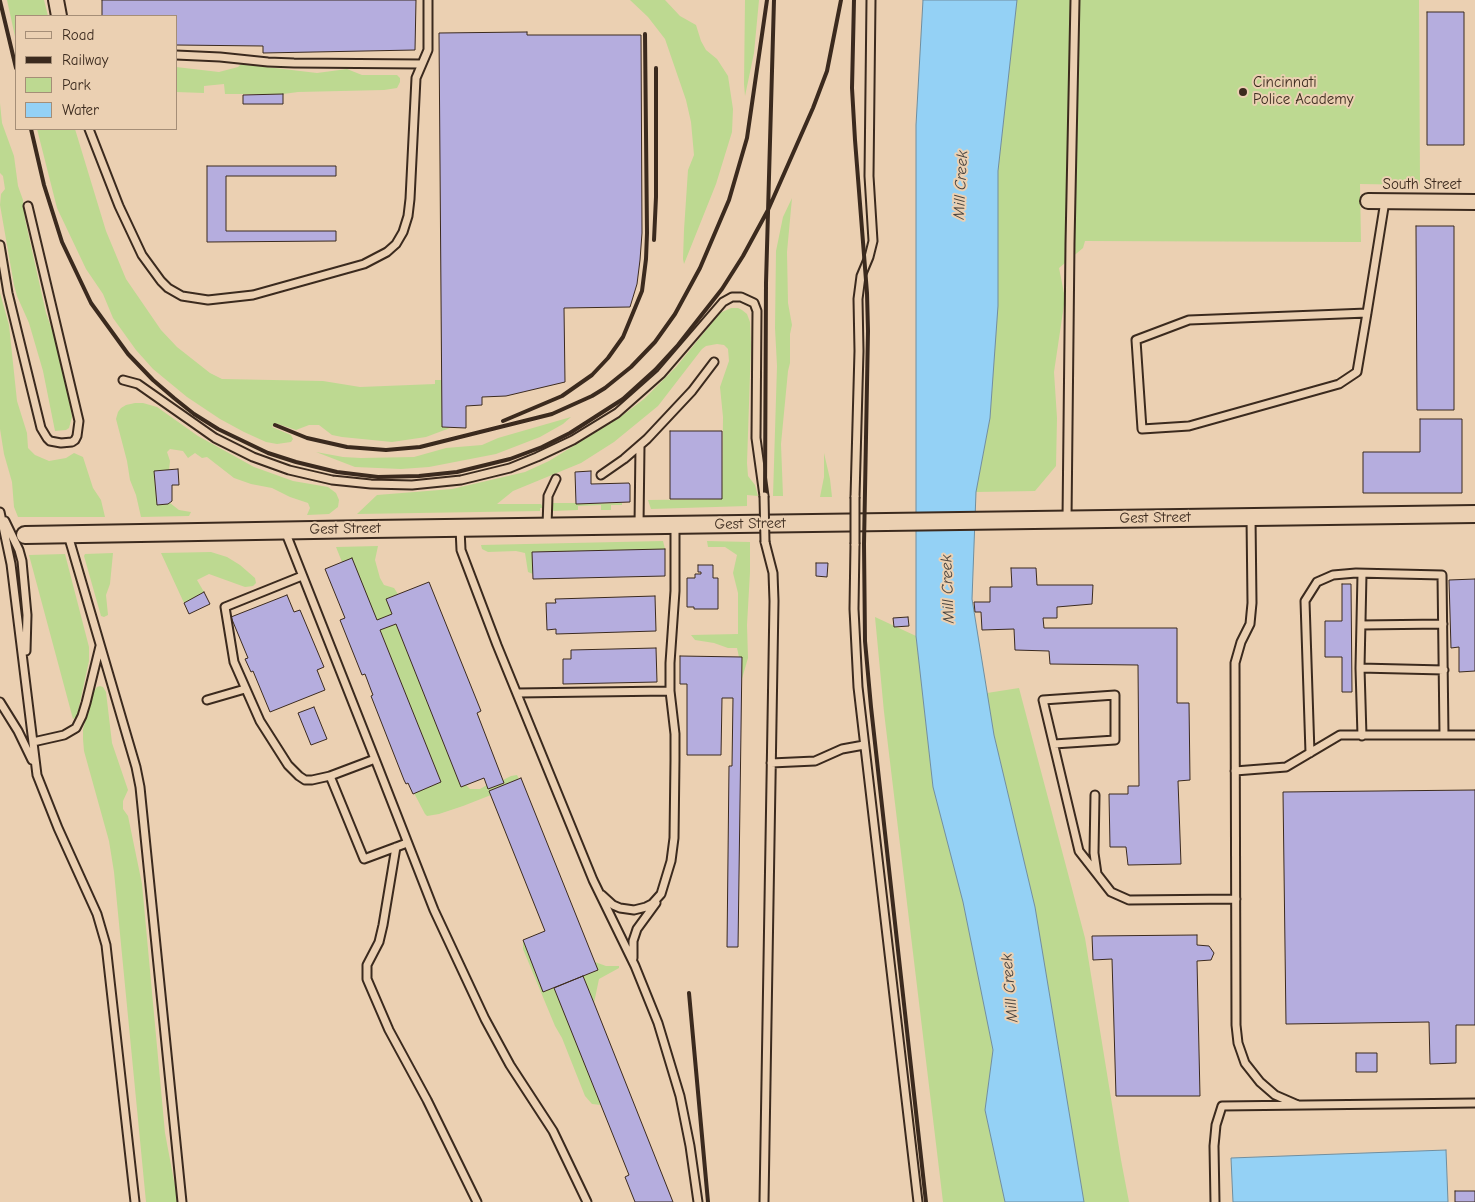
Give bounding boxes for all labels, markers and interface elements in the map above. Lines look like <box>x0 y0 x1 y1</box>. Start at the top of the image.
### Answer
legend <box>15 15 178 130</box>
text: Road <box>62 26 94 44</box>
text: Railway <box>62 51 108 69</box>
place label: Cincinnati Police Academy <box>1253 74 1353 109</box>
text: Park <box>62 76 91 94</box>
marker: Cincinnati Police Academy <box>1237 86 1249 98</box>
text: Water <box>62 101 99 119</box>
water label: Mill Creek <box>950 150 972 220</box>
street label: South Street <box>1383 176 1461 194</box>
street label: Gest Street <box>1119 508 1191 528</box>
street label: Gest Street <box>714 514 786 534</box>
street label: Gest Street <box>309 519 381 539</box>
water label: Mill Creek <box>937 554 959 624</box>
water label: Mill Creek <box>997 953 1023 1023</box>

